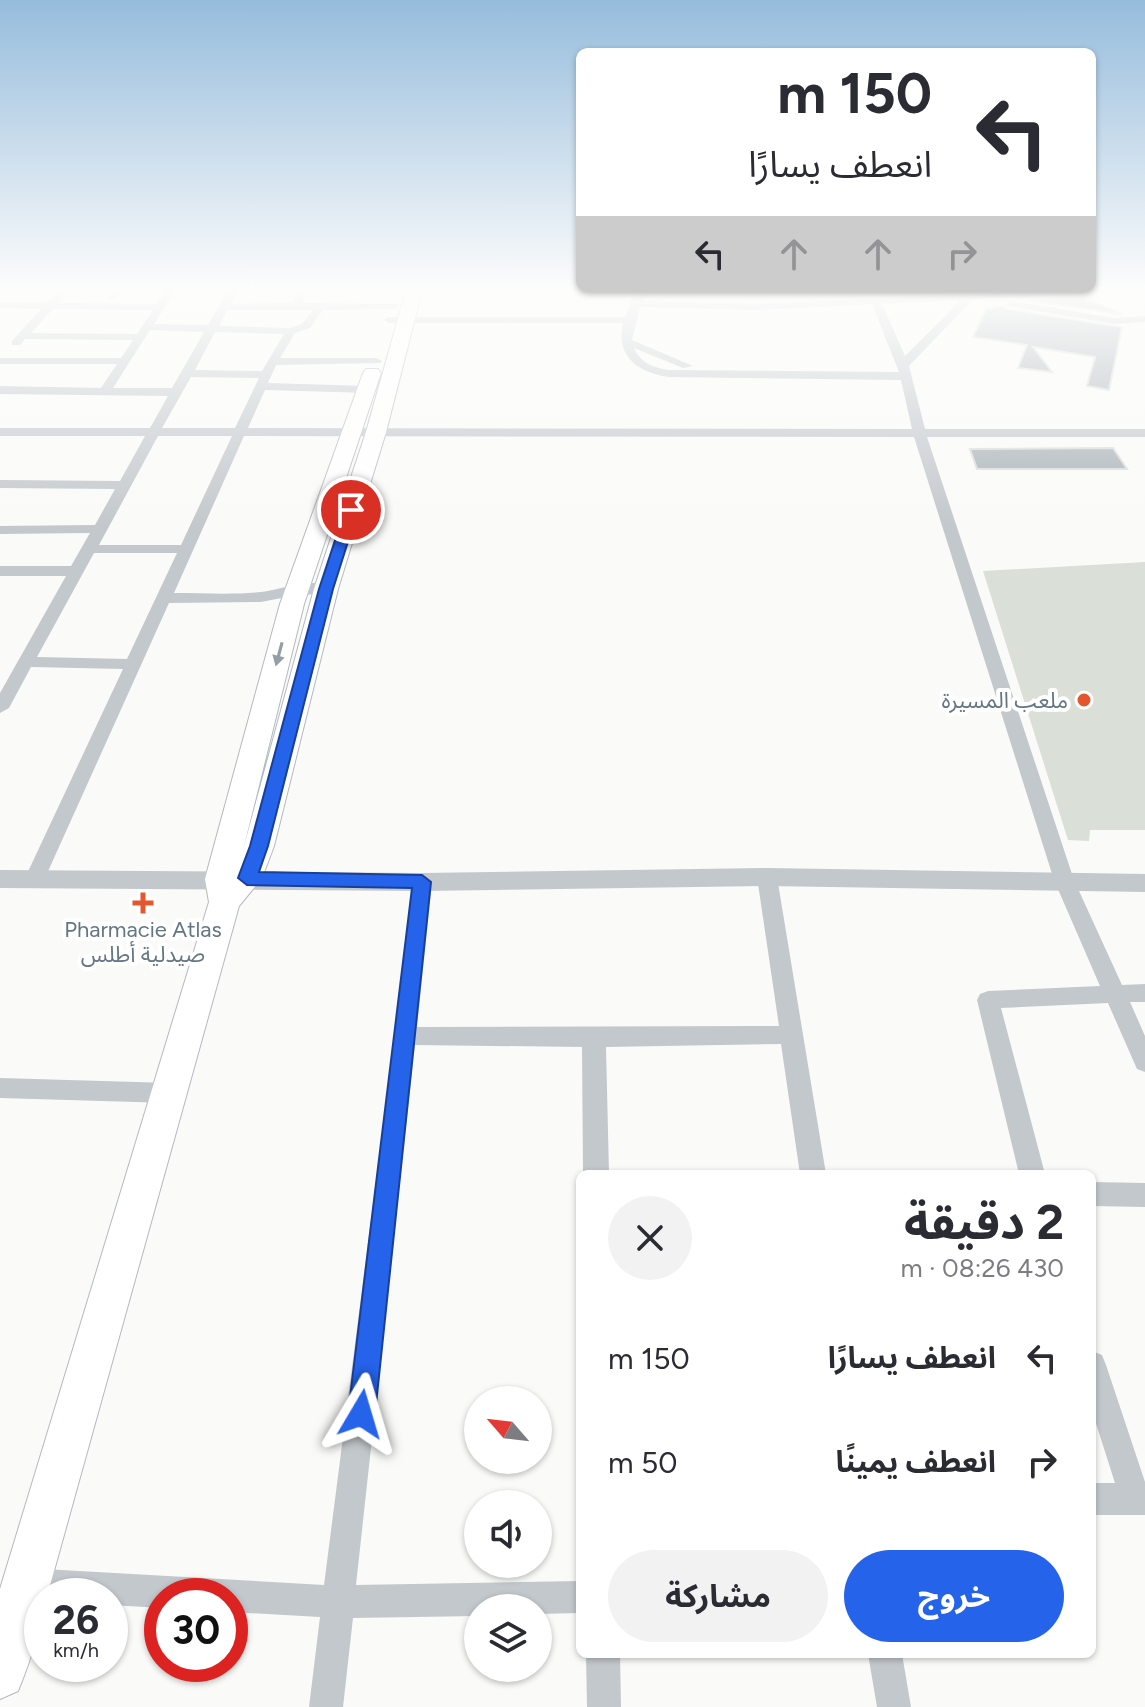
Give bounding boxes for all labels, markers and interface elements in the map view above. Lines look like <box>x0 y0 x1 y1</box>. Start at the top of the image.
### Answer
text: 150 m <box>777 60 932 127</box>
icon: left <box>960 80 1064 184</box>
text: انعطف يسارًا <box>748 143 932 186</box>
icon: left <box>688 232 732 276</box>
icon: ahead <box>772 232 816 276</box>
icon: ahead <box>856 232 900 276</box>
icon: right <box>940 232 984 276</box>
pin <box>317 476 385 544</box>
icon: arrive <box>329 488 373 532</box>
one-way arrow <box>272 642 285 666</box>
place label: ملعب المسيرة <box>942 687 1068 714</box>
marker: ملعب المسيرة <box>1075 691 1093 709</box>
marker: Pharmacie Atlas صيدلية أطلس <box>134 894 152 912</box>
place label: Pharmacie Atlas صيدلية أطلس <box>64 916 222 968</box>
text: 2 دقيقة <box>904 1193 1064 1251</box>
button: close <box>608 1196 692 1280</box>
text: 430 m · 08:26 <box>901 1252 1064 1284</box>
icon: left <box>1020 1336 1064 1380</box>
text: انعطف يسارًا <box>828 1339 996 1376</box>
text: 150 m <box>608 1340 690 1377</box>
position arrow <box>319 1372 403 1456</box>
north arrow <box>464 1386 552 1474</box>
map controls <box>464 1386 552 1682</box>
icon: right <box>1020 1440 1064 1484</box>
text: انعطف يمينًا <box>835 1443 996 1480</box>
text: 50 m <box>608 1444 677 1481</box>
button: sound <box>464 1490 552 1578</box>
button: مشاركة <box>608 1550 828 1642</box>
button: خروج <box>844 1550 1064 1642</box>
speed limit sign: 30 <box>144 1578 248 1682</box>
button: layers <box>464 1594 552 1682</box>
text: 26 <box>53 1596 99 1644</box>
text: km/h <box>53 1638 99 1662</box>

